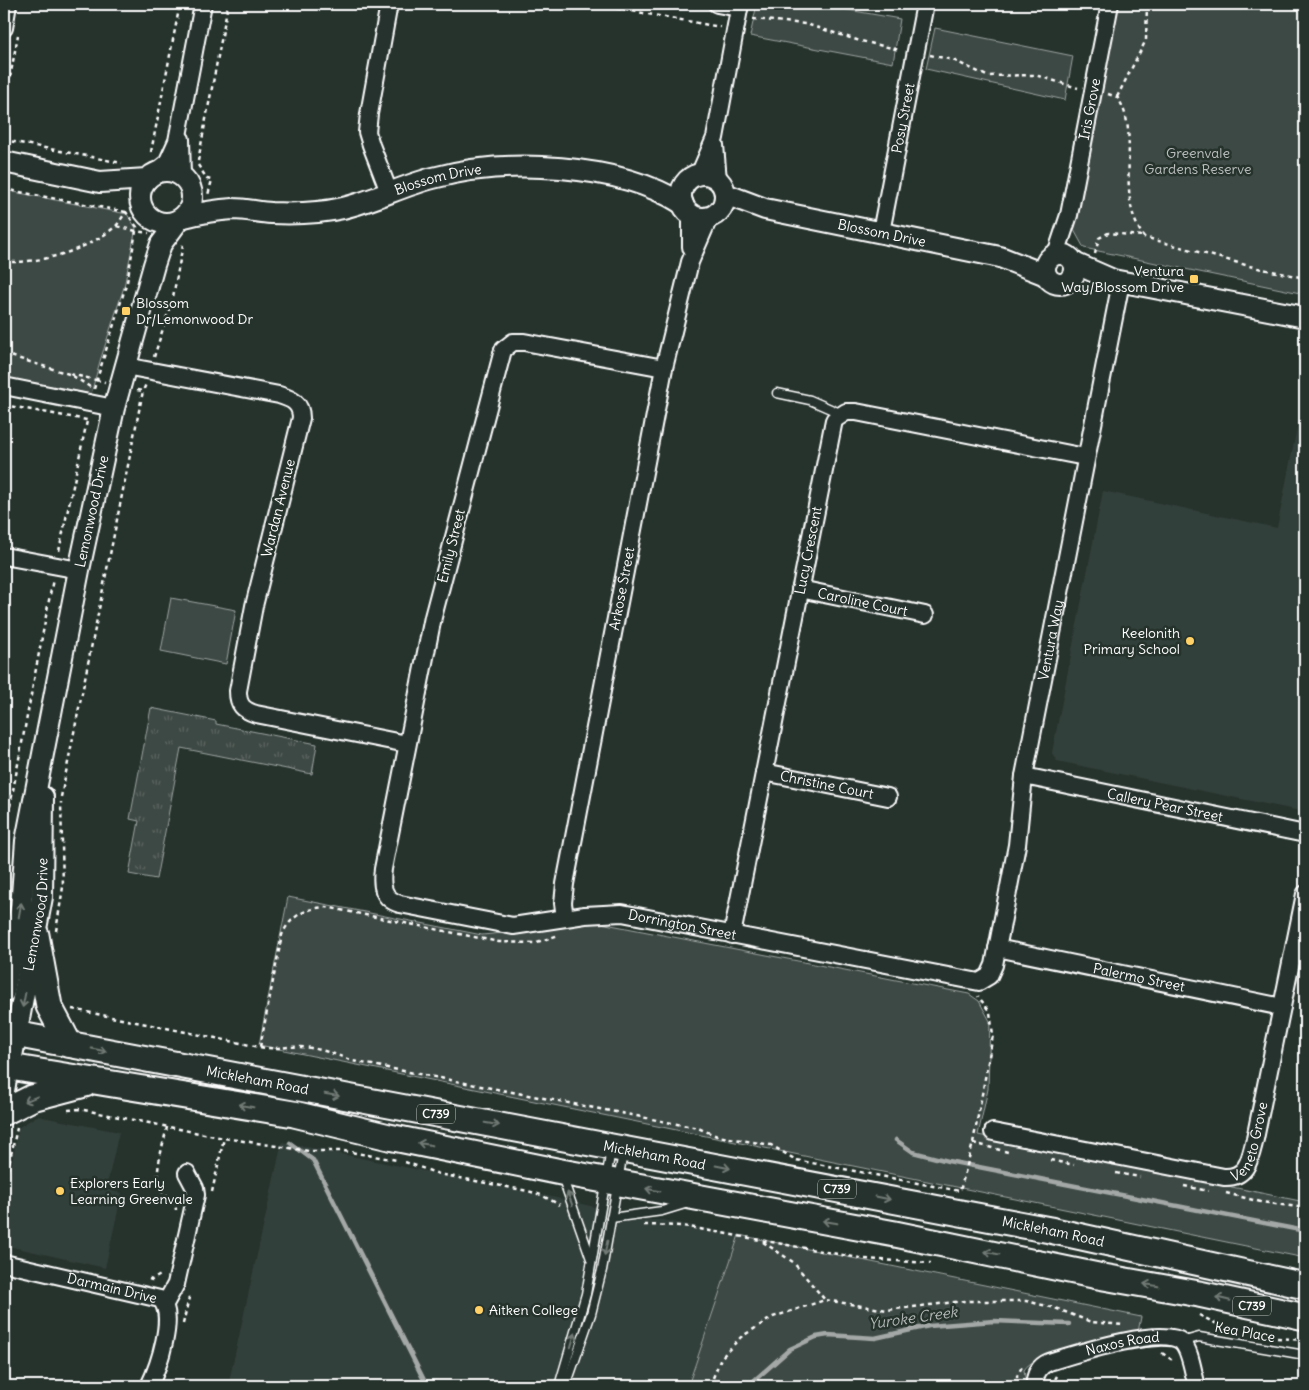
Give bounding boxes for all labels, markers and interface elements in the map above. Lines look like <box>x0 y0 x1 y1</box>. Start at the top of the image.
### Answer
street label: Iris Grove <box>1075 77 1104 141</box>
street label: Posy Street <box>887 81 919 155</box>
park label: Greenvale Gardens Reserve <box>1144 144 1252 178</box>
street label: Blossom Drive <box>392 160 483 199</box>
street label: Blossom Drive <box>836 215 928 251</box>
place label: Ventura Way/Blossom Drive <box>1061 262 1184 296</box>
marker: Ventura Way/Blossom Drive <box>1188 273 1200 285</box>
place label: Blossom Dr/Lemonwood Dr <box>136 294 254 328</box>
marker: Blossom Dr/Lemonwood Dr <box>120 305 132 317</box>
street label: Lemonwood Drive <box>71 454 113 569</box>
street label: Wardan Avenue <box>257 457 299 559</box>
street label: Lucy Crescent <box>791 505 826 596</box>
street label: Emily Street <box>433 507 469 585</box>
street label: Arkose Street <box>605 545 639 632</box>
street label: Caroline Court <box>816 584 910 620</box>
street label: Ventura Way <box>1034 598 1067 682</box>
place label: Keelonith Primary School <box>1084 624 1180 658</box>
marker: Keelonith Primary School <box>1184 635 1196 647</box>
street label: Christine Court <box>778 766 875 803</box>
street label: Callery Pear Street <box>1106 784 1225 826</box>
street label: Lemonwood Drive <box>19 858 51 973</box>
one-way arrow <box>16 903 26 919</box>
street label: Dorrington Street <box>627 905 738 944</box>
street label: Palermo Street <box>1091 959 1187 996</box>
one-way arrow <box>18 992 28 1008</box>
one-way arrow <box>91 1046 107 1055</box>
street label: Mickleham Road <box>205 1061 310 1098</box>
one-way arrow <box>323 1090 339 1100</box>
one-way arrow <box>24 1095 39 1104</box>
one-way arrow <box>239 1100 255 1110</box>
street label: Veneto Grove <box>1228 1100 1271 1185</box>
road number: C739 <box>417 1104 455 1124</box>
one-way arrow <box>483 1120 499 1129</box>
street label: Mickleham Road <box>602 1137 707 1174</box>
one-way arrow <box>418 1138 434 1148</box>
one-way arrow <box>715 1163 731 1172</box>
place label: Explorers Early Learning Greenvale <box>70 1174 193 1208</box>
road number: C739 <box>818 1180 856 1198</box>
one-way arrow <box>646 1184 662 1194</box>
marker: Explorers Early Learning Greenvale <box>54 1185 66 1197</box>
one-way arrow <box>565 1192 574 1207</box>
one-way arrow <box>874 1193 890 1203</box>
street label: Mickleham Road <box>1001 1212 1106 1251</box>
one-way arrow <box>822 1217 838 1227</box>
one-way arrow <box>601 1239 610 1255</box>
one-way arrow <box>984 1247 1000 1257</box>
street label: Darmain Drive <box>65 1269 159 1307</box>
one-way arrow <box>1143 1280 1159 1290</box>
one-way arrow <box>1216 1294 1232 1303</box>
road number: C739 <box>1233 1296 1271 1315</box>
place label: Aitken College <box>489 1301 578 1319</box>
water label: Yuroke Creek <box>867 1302 960 1333</box>
marker: Aitken College <box>473 1304 485 1316</box>
street label: Kea Place <box>1213 1318 1277 1346</box>
street label: Naxos Road <box>1084 1328 1160 1360</box>
one-way arrow <box>569 1332 579 1348</box>

